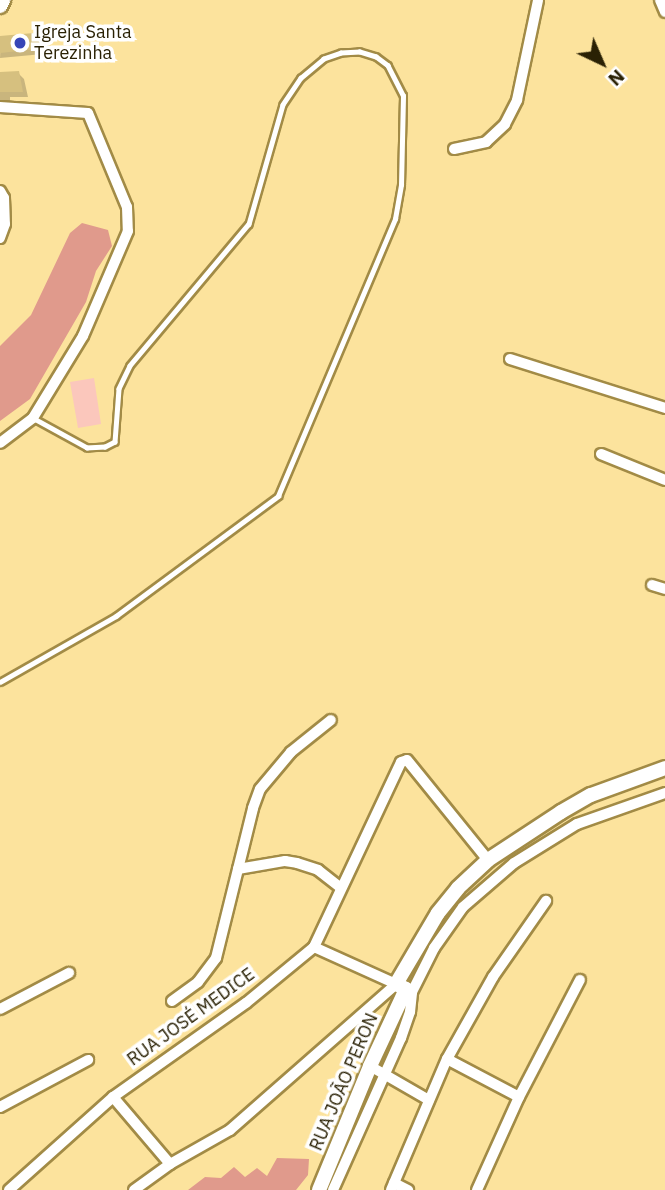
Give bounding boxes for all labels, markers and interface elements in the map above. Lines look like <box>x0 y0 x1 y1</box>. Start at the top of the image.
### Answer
place label: Igreja Santa Terezinha <box>34 22 132 64</box>
north arrow <box>567 28 637 98</box>
marker: Igreja Santa Terezinha <box>12 35 28 51</box>
text: N <box>603 65 630 92</box>
street label: RUA JOSÉ MEDICE <box>123 964 259 1070</box>
street label: RUA JOÃO PERON <box>305 1010 383 1154</box>

